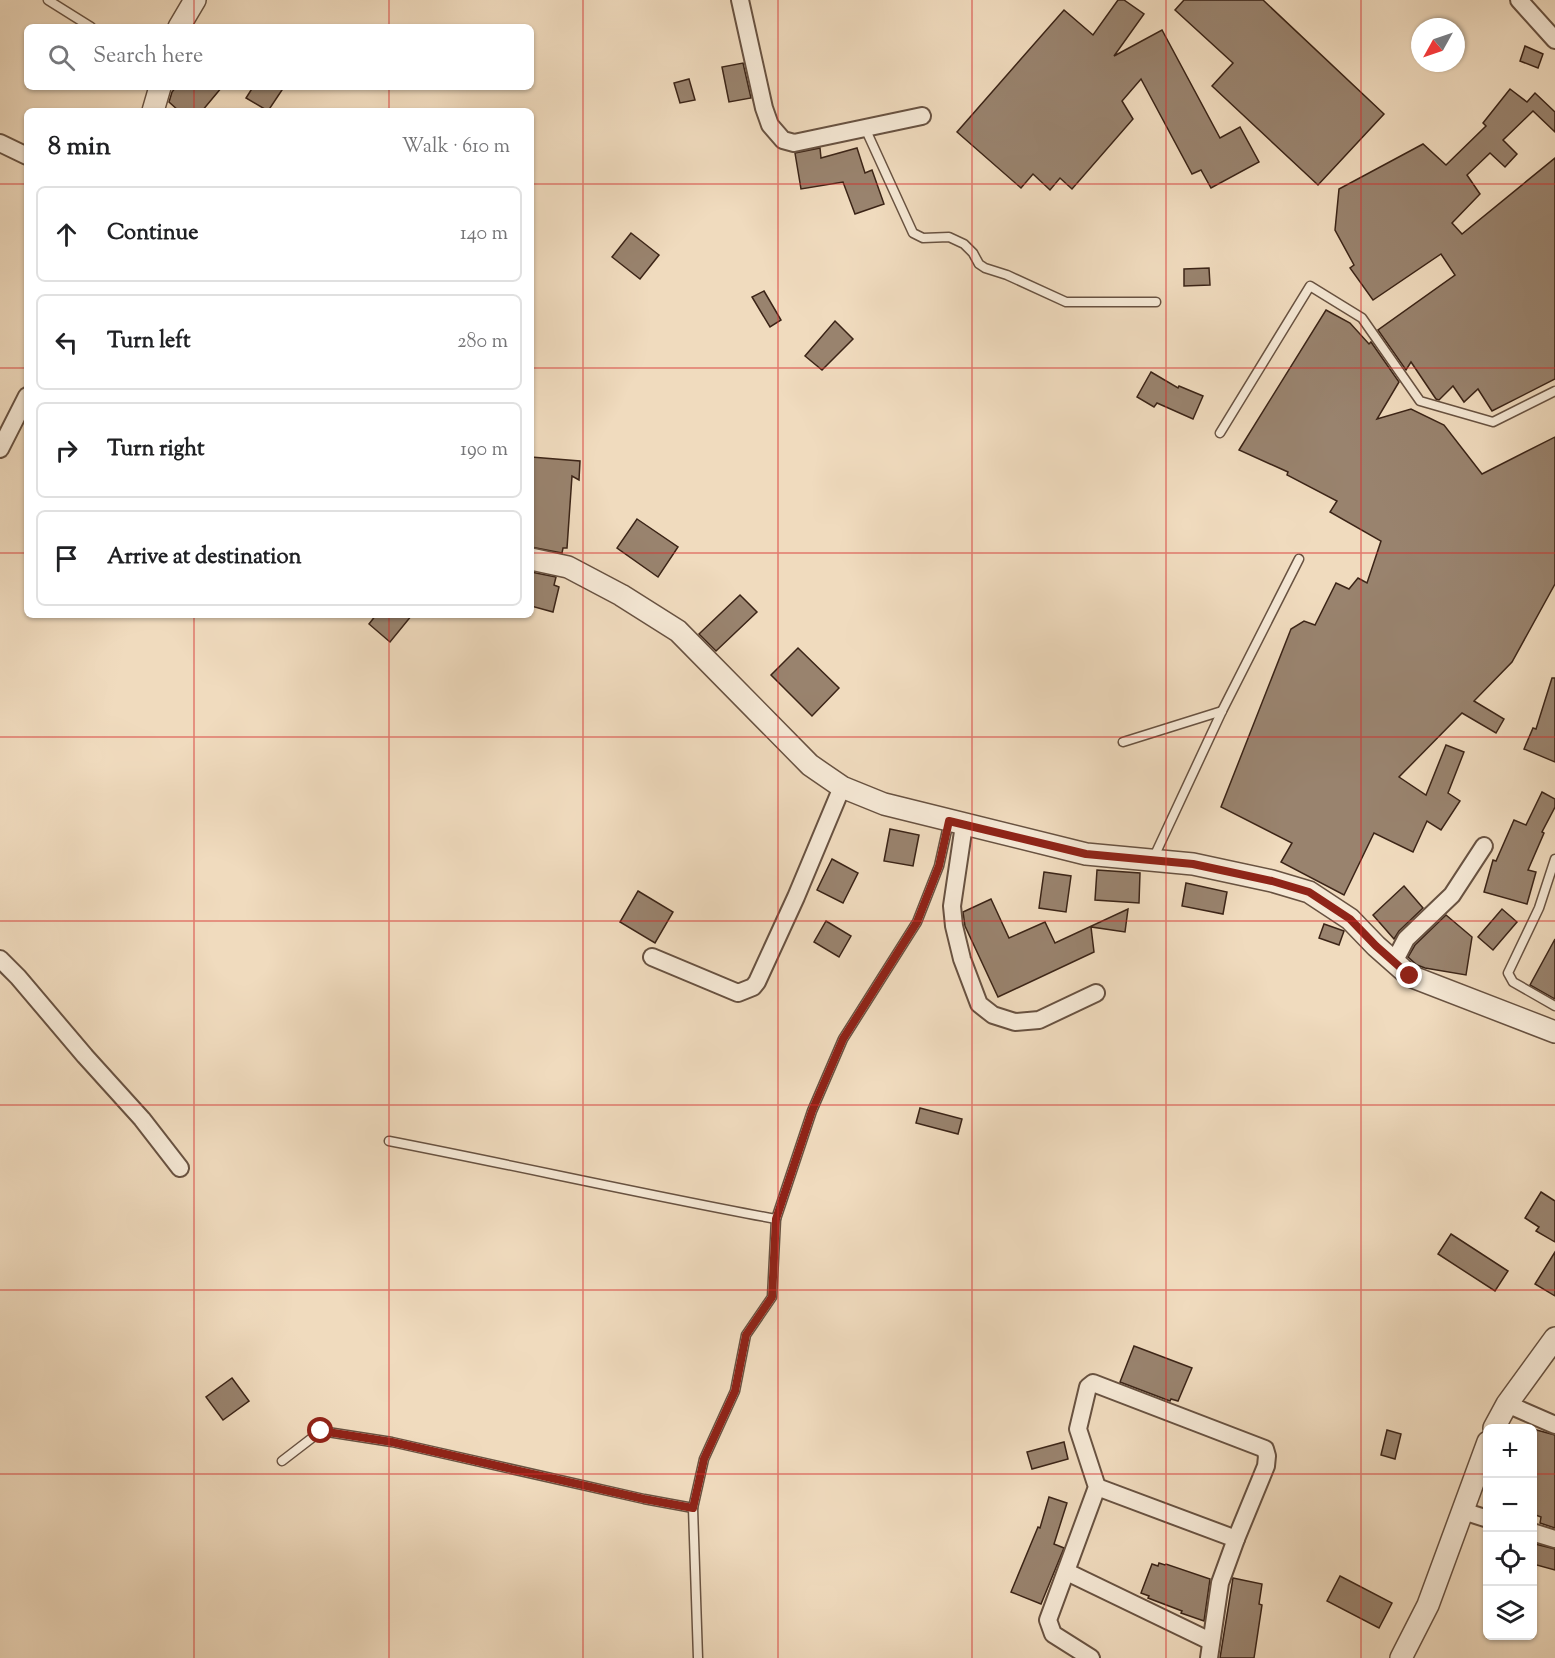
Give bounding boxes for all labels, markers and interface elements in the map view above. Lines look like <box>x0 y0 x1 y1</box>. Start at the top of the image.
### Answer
north arrow <box>1411 18 1465 72</box>
search box <box>24 24 534 90</box>
icon: search <box>45 41 78 74</box>
text: Search here <box>93 41 203 73</box>
text: 8 min <box>48 129 111 166</box>
text: Walk · 610 m <box>402 133 510 162</box>
icon: ahead <box>50 218 83 251</box>
text: Continue <box>107 218 198 250</box>
text: 140 m <box>460 220 508 249</box>
icon: left <box>50 326 83 359</box>
text: Turn left <box>107 326 190 358</box>
text: 280 m <box>457 328 508 357</box>
icon: right <box>50 434 83 467</box>
text: Turn right <box>107 434 204 466</box>
text: 190 m <box>460 436 508 465</box>
icon: arrive <box>50 542 83 575</box>
text: Arrive at destination <box>107 542 302 574</box>
route end <box>1396 962 1422 988</box>
route start <box>307 1417 333 1443</box>
map controls <box>1483 1424 1537 1640</box>
button: + <box>1483 1424 1537 1478</box>
button: − <box>1483 1478 1537 1532</box>
button: locate <box>1483 1532 1537 1586</box>
button: layers <box>1483 1586 1537 1640</box>

